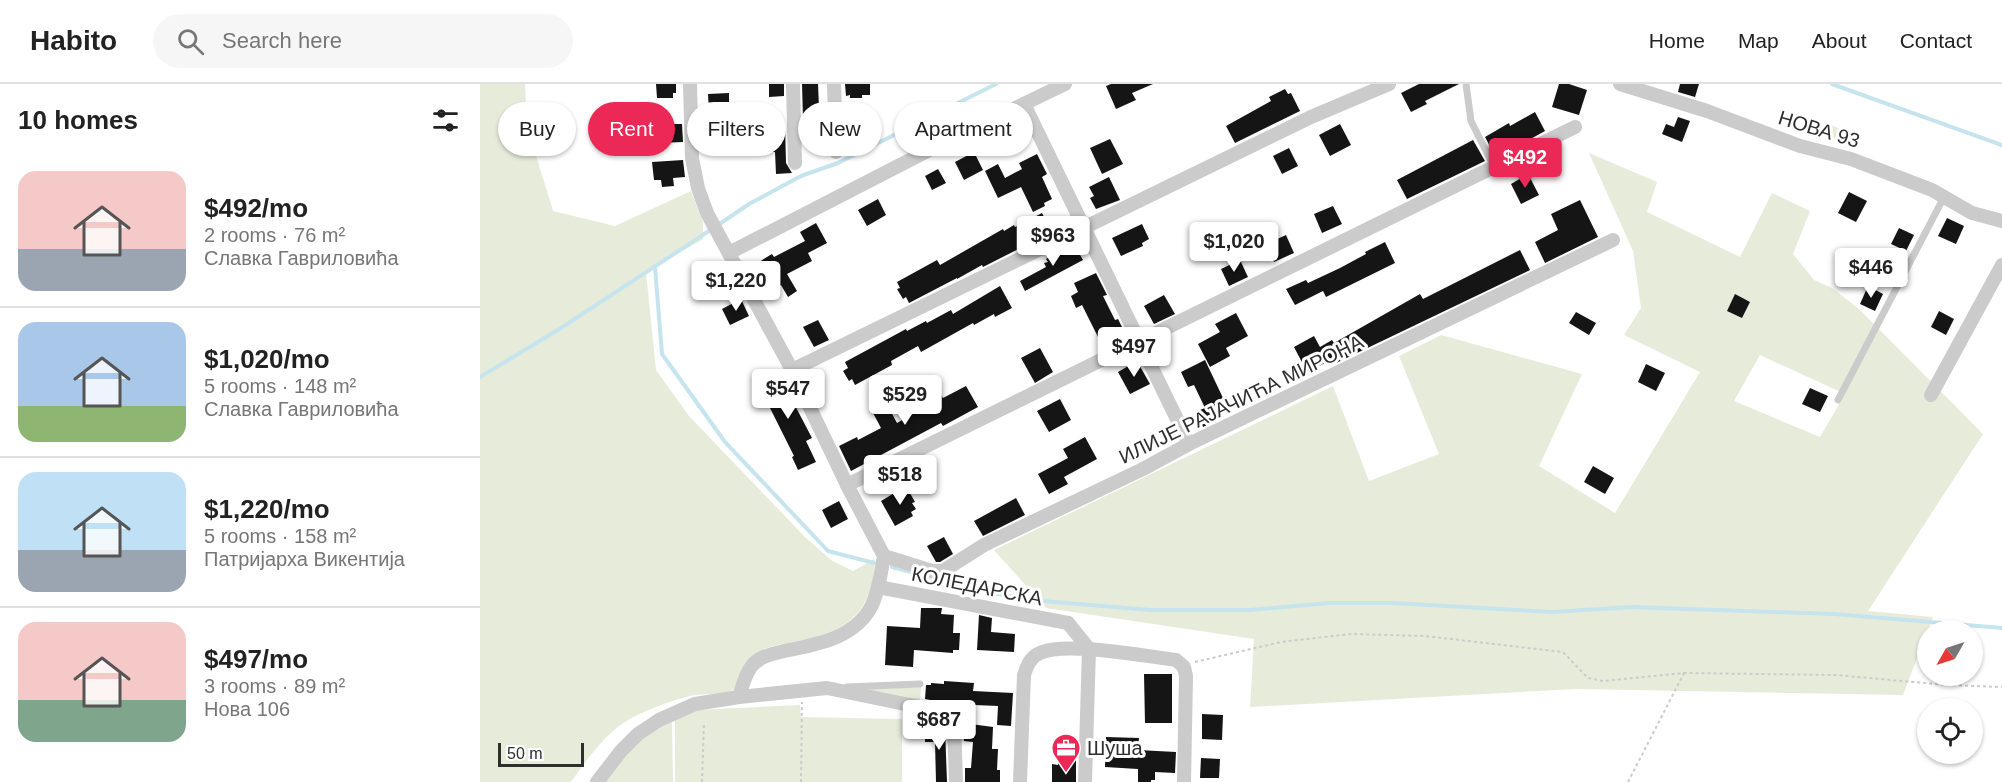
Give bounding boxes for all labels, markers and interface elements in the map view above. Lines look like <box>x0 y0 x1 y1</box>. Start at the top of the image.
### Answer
search box <box>153 14 573 68</box>
text: Habito <box>30 25 117 56</box>
icon: search <box>174 25 207 58</box>
text: Search here <box>222 28 342 53</box>
text: Home <box>1649 29 1705 52</box>
text: Map <box>1738 29 1779 52</box>
text: About <box>1812 29 1867 52</box>
text: Contact <box>1900 29 1972 52</box>
chip: Buy <box>498 102 576 156</box>
chip: Rent <box>588 102 675 156</box>
chip: Filters <box>687 102 786 156</box>
chip: New <box>798 102 882 156</box>
chip: Apartment <box>894 102 1033 156</box>
icon: filters <box>429 104 462 137</box>
text: 10 homes <box>18 105 138 135</box>
street label: НОВА 93 <box>1776 106 1862 152</box>
pin: $492 <box>1489 138 1561 189</box>
text: $492 <box>1503 146 1547 168</box>
text: $492/mo <box>204 193 308 223</box>
icon: home <box>66 195 138 267</box>
pin: $963 <box>1017 216 1089 267</box>
pin: $1,020 <box>1185 222 1283 273</box>
text: 2 rooms · 76 m² <box>204 224 345 246</box>
text: $963 <box>1031 224 1075 246</box>
text: $1,020 <box>1203 230 1265 252</box>
text: Славка Гавриловића <box>204 247 399 269</box>
pin: $446 <box>1835 248 1907 299</box>
text: $446 <box>1849 256 1893 278</box>
pin: $1,220 <box>687 261 785 312</box>
text: $1,220 <box>705 269 767 291</box>
pin: $497 <box>1098 327 1170 378</box>
street label: ИЛИЈЕ РАЈАЧИЋА МИРОНА <box>1115 330 1367 468</box>
text: $497 <box>1112 335 1156 357</box>
text: $1,020/mo <box>204 344 330 374</box>
icon: home <box>66 346 138 418</box>
pin: $547 <box>752 369 824 420</box>
text: 5 rooms · 148 m² <box>204 375 356 397</box>
pin: $529 <box>869 375 941 426</box>
text: $547 <box>766 377 810 399</box>
text: $529 <box>883 383 927 405</box>
text: Славка Гавриловића <box>204 398 399 420</box>
pin: $518 <box>864 455 936 506</box>
text: $518 <box>878 463 922 485</box>
text: $1,220/mo <box>204 494 330 524</box>
icon: home <box>66 496 138 568</box>
text: 5 rooms · 158 m² <box>204 525 356 547</box>
text: Патријарха Викентија <box>204 548 405 570</box>
street label: КОЛЕДАРСКА <box>910 563 1045 610</box>
north arrow <box>1917 620 1983 686</box>
map controls <box>1917 620 1983 764</box>
text: $497/mo <box>204 644 308 674</box>
icon: home <box>66 646 138 718</box>
text: 3 rooms · 89 m² <box>204 675 345 697</box>
text: Нова 106 <box>204 698 290 720</box>
button: locate <box>1917 698 1983 764</box>
pin: $687 <box>903 700 975 751</box>
text: $687 <box>917 708 961 730</box>
office icon: Шуша <box>1050 732 1082 774</box>
place label: Шуша <box>1087 737 1143 759</box>
scale bar <box>498 740 584 768</box>
text: 50 m <box>507 745 543 762</box>

